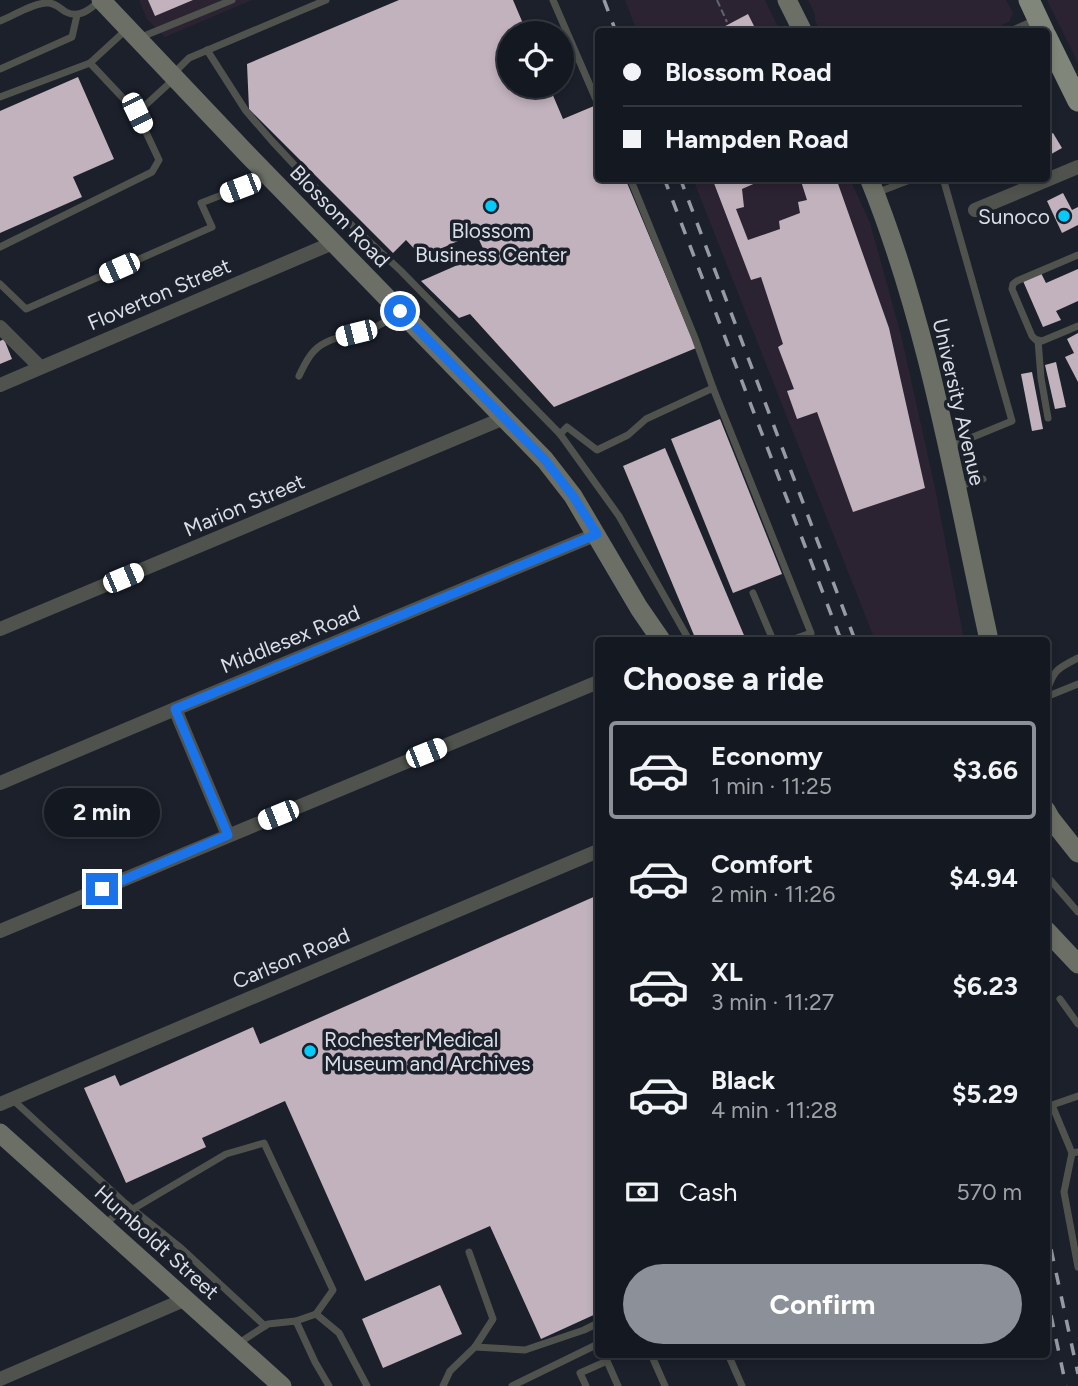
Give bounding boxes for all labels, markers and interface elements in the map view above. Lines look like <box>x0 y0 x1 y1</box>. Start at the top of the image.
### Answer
map controls <box>497 21 574 98</box>
button: locate <box>497 21 574 98</box>
text: Blossom Road <box>665 56 832 88</box>
car <box>119 90 156 136</box>
text: Hampden Road <box>665 123 849 155</box>
street label: Blossom Road <box>285 160 395 272</box>
car <box>217 171 264 205</box>
marker: Blossom Business Center <box>483 198 499 214</box>
place label: Sunoco <box>978 204 1050 229</box>
marker: Sunoco <box>1056 208 1072 224</box>
place label: Blossom Business Center <box>415 218 567 267</box>
car <box>96 250 143 286</box>
street label: Floverton Street <box>84 253 234 335</box>
route start <box>384 295 416 327</box>
street label: University Avenue <box>928 316 990 488</box>
car <box>334 318 379 348</box>
street label: Marion Street <box>180 468 308 542</box>
car <box>100 560 147 596</box>
street label: Middlesex Road <box>217 600 363 678</box>
text: Choose a ride <box>623 660 824 698</box>
car <box>403 735 450 771</box>
icon: car <box>627 739 690 802</box>
text: Economy <box>711 740 823 772</box>
text: $3.66 <box>953 754 1018 786</box>
text: 1 min · 11:25 <box>711 772 832 800</box>
callout: 2 min <box>44 788 160 836</box>
car <box>255 797 302 833</box>
text: 2 min <box>73 798 131 826</box>
icon: car <box>627 847 690 910</box>
text: Comfort <box>711 848 813 880</box>
text: $4.94 <box>949 862 1018 894</box>
route end <box>86 873 118 905</box>
text: 2 min · 11:26 <box>711 880 835 908</box>
street label: Carlson Road <box>229 922 353 994</box>
icon: car <box>627 955 690 1018</box>
text: XL <box>711 956 743 988</box>
text: $6.23 <box>953 970 1018 1002</box>
text: 3 min · 11:27 <box>711 988 834 1016</box>
place label: Rochester Medical Museum and Archives <box>324 1027 531 1076</box>
marker: Rochester Medical Museum and Archives <box>302 1043 318 1059</box>
icon: car <box>627 1063 690 1126</box>
text: Black <box>711 1064 775 1096</box>
text: $5.29 <box>952 1078 1018 1110</box>
text: 4 min · 11:28 <box>711 1096 838 1124</box>
icon: cash <box>623 1173 661 1211</box>
text: Cash <box>679 1176 738 1208</box>
text: 570 m <box>956 1178 1022 1206</box>
street label: Humboldt Street <box>90 1180 224 1304</box>
button: Confirm <box>623 1264 1022 1344</box>

